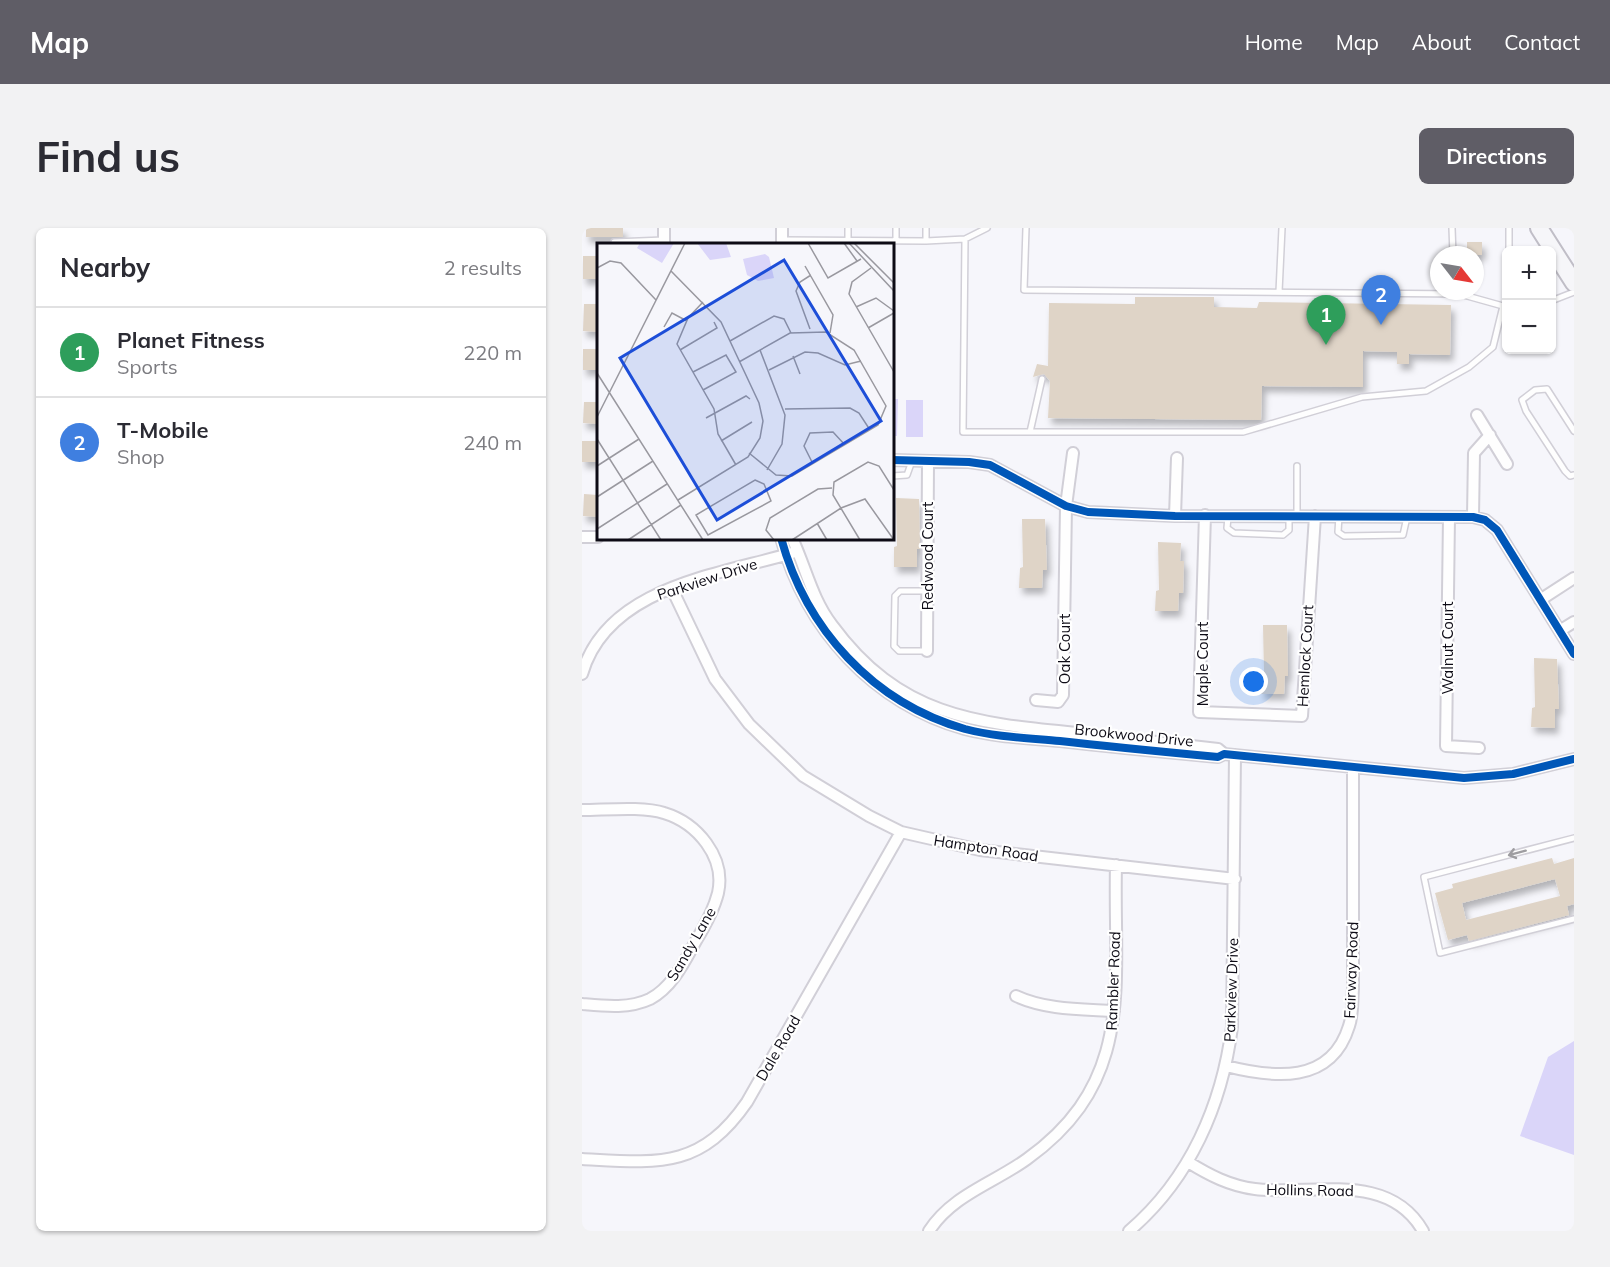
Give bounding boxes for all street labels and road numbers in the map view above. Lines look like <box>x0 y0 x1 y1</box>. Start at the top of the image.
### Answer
street label: Redwood Court <box>918 502 937 610</box>
street label: Parkview Drive <box>655 554 759 604</box>
street label: Walnut Court <box>1438 601 1457 695</box>
street label: Hemlock Court <box>1293 605 1317 707</box>
street label: Oak Court <box>1055 614 1074 684</box>
street label: Maple Court <box>1193 622 1212 706</box>
street label: Brookwood Drive <box>1074 719 1194 751</box>
street label: Hampton Road <box>932 830 1040 866</box>
street label: Sandy Lane <box>662 904 720 984</box>
street label: Fairway Road <box>1340 921 1362 1019</box>
street label: Rambler Road <box>1102 931 1124 1031</box>
street label: Parkview Drive <box>1220 938 1242 1042</box>
street label: Dale Road <box>752 1012 804 1084</box>
street label: Hollins Road <box>1266 1180 1354 1200</box>

